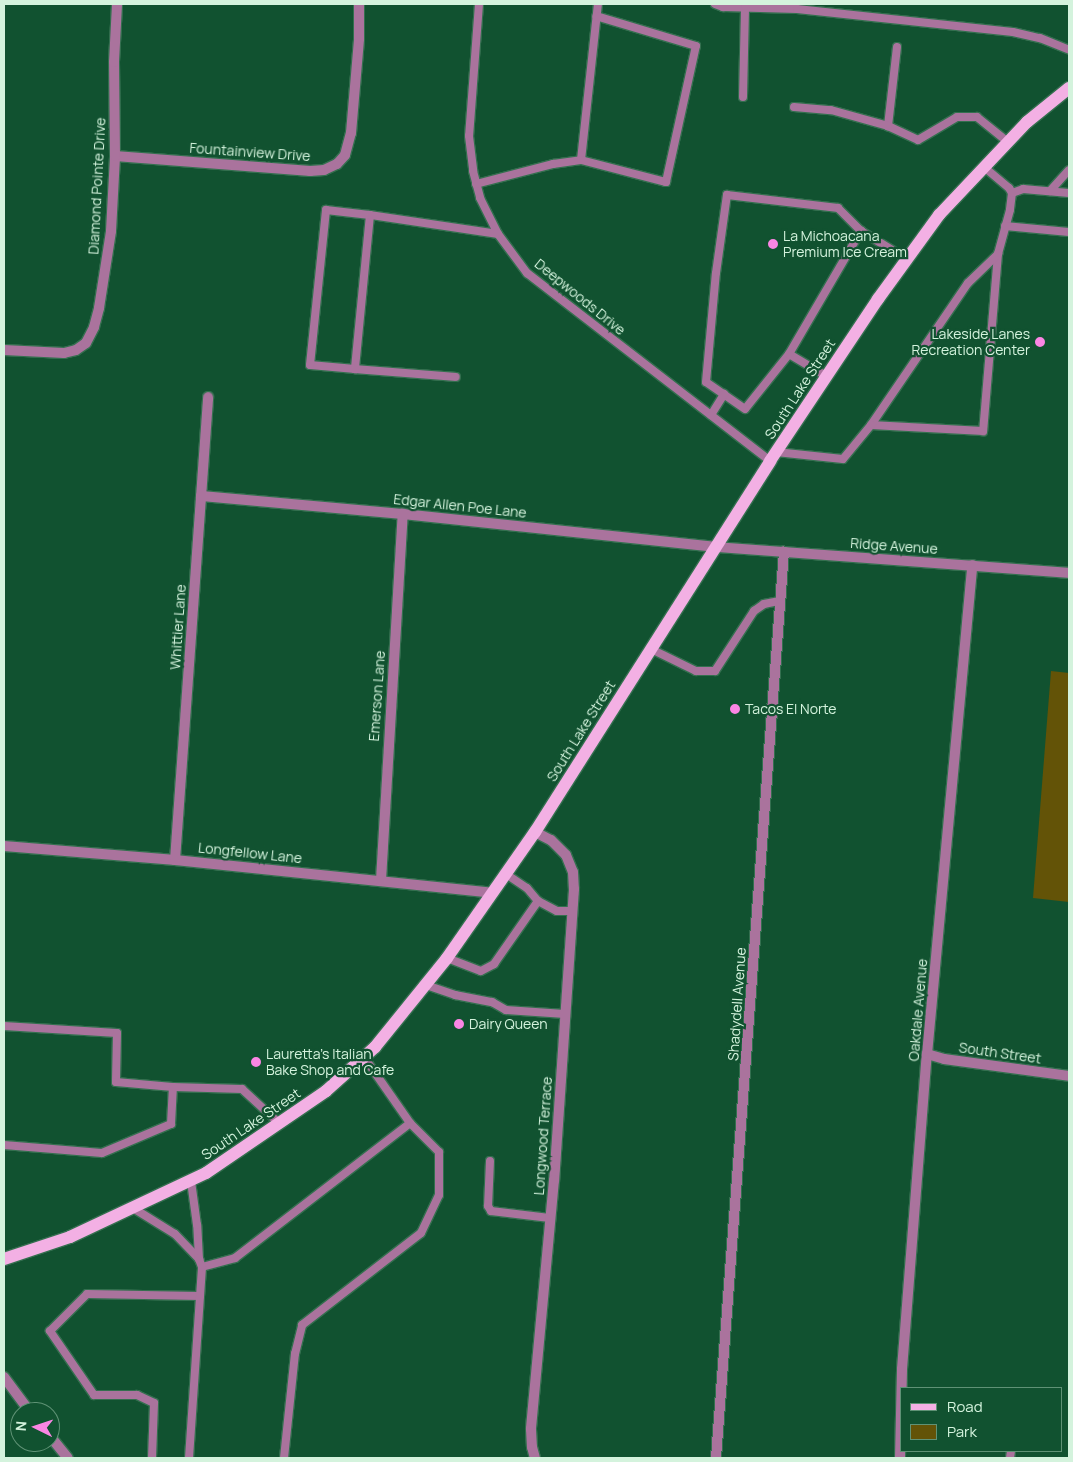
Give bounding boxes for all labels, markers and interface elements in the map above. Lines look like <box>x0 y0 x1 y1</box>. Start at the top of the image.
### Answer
street label: Diamond Pointe Drive <box>85 117 109 255</box>
street label: Fountainview Drive <box>189 139 311 165</box>
place label: La Michoacana Premium Ice Cream <box>783 228 907 260</box>
marker: La Michoacana Premium Ice Cream <box>767 238 779 250</box>
street label: Deepwoods Drive <box>531 255 629 339</box>
place label: Lakeside Lanes Recreation Center <box>911 326 1030 358</box>
street label: South Lake Street <box>761 336 839 442</box>
marker: Lakeside Lanes Recreation Center <box>1034 336 1046 348</box>
street label: Edgar Allen Poe Lane <box>393 491 527 521</box>
street label: Ridge Avenue <box>850 535 938 557</box>
street label: Whittier Lane <box>167 584 189 670</box>
street label: Emerson Lane <box>365 650 389 742</box>
street label: South Lake Street <box>543 677 619 785</box>
place label: Tacos El Norte <box>745 701 837 717</box>
marker: Tacos El Norte <box>729 703 741 715</box>
street label: Longfellow Lane <box>197 839 303 867</box>
street label: Shadydell Avenue <box>725 947 749 1061</box>
street label: Oakdale Avenue <box>905 958 931 1062</box>
place label: Dairy Queen <box>469 1016 548 1032</box>
marker: Dairy Queen <box>453 1018 465 1030</box>
street label: South Street <box>958 1039 1042 1067</box>
place label: Lauretta's Italian Bake Shop and Cafe <box>266 1046 394 1078</box>
marker: Lauretta's Italian Bake Shop and Cafe <box>250 1056 262 1068</box>
street label: Longwood Terrace <box>530 1076 556 1196</box>
street label: South Lake Street <box>198 1085 304 1163</box>
legend <box>900 1387 1063 1452</box>
text: Road <box>947 1396 983 1417</box>
north arrow <box>10 1402 60 1452</box>
text: N <box>11 1420 30 1432</box>
text: Park <box>947 1421 977 1442</box>

